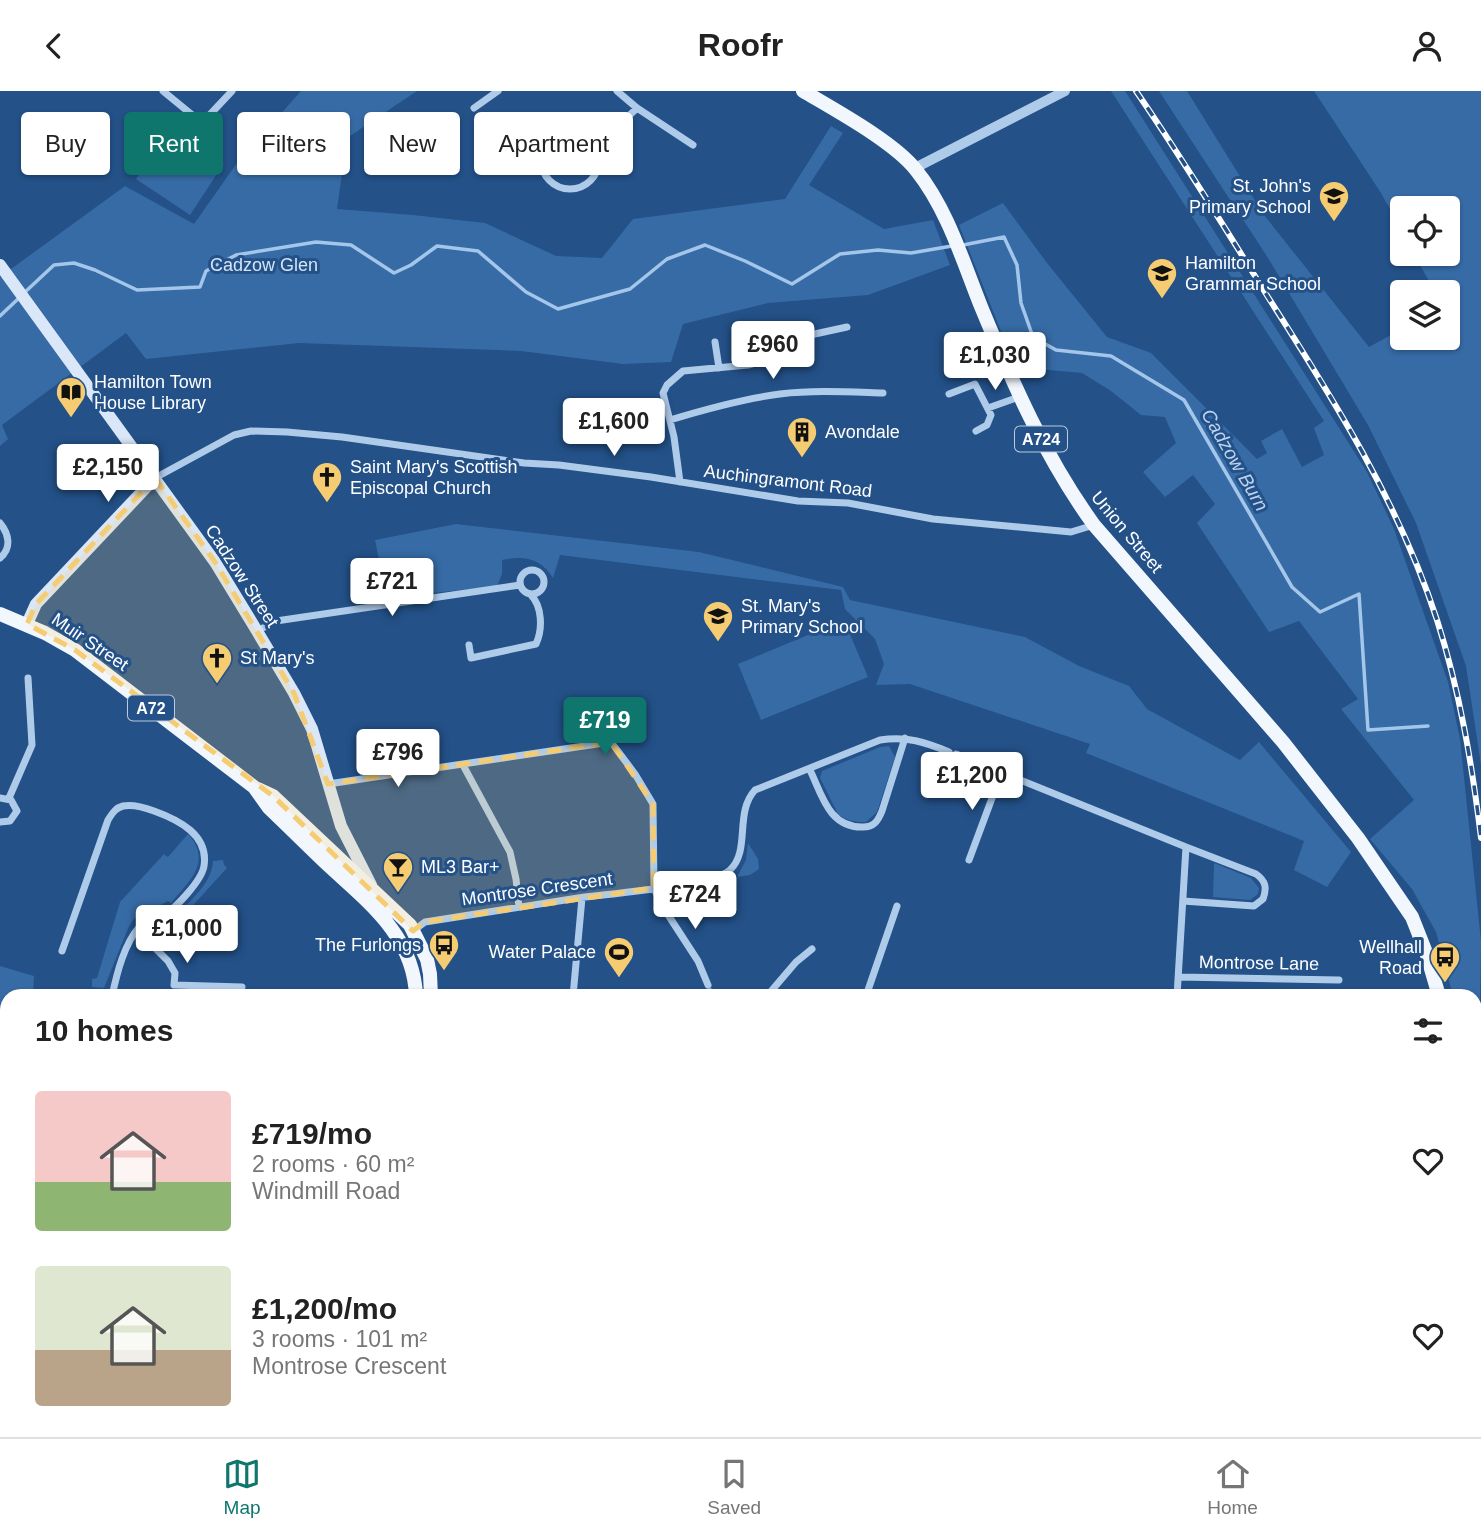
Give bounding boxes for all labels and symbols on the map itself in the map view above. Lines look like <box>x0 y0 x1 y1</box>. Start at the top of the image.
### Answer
place label: St. John's Primary School <box>1189 176 1311 217</box>
school or university icon: St. John's Primary School <box>1317 179 1351 223</box>
place label: Hamilton Grammar School <box>1185 253 1321 294</box>
park label: Cadzow Glen <box>210 255 318 275</box>
school or university icon: Hamilton Grammar School <box>1145 256 1179 300</box>
pin: £960 <box>732 321 814 381</box>
pin: £1,030 <box>938 333 1052 392</box>
place label: Hamilton Town House Library <box>94 372 212 413</box>
library icon: Hamilton Town House Library <box>54 375 88 419</box>
pin: £1,600 <box>557 399 671 458</box>
water label: Cadzow Burn <box>1197 405 1273 515</box>
building icon: Avondale <box>785 415 819 459</box>
place label: Avondale <box>825 422 900 442</box>
road number: A724 <box>1015 427 1067 451</box>
pin: £2,150 <box>51 445 165 504</box>
place label: Saint Mary's Scottish Episcopal Church <box>350 457 518 498</box>
church icon: Saint Mary's Scottish Episcopal Church <box>310 460 344 504</box>
street label: Auchingramont Road <box>703 461 873 501</box>
street label: Union Street <box>1087 487 1167 577</box>
street label: Cadzow Street <box>201 521 283 631</box>
pin: £721 <box>351 559 433 618</box>
place label: St. Mary's Primary School <box>741 596 863 637</box>
school or university icon: St. Mary's Primary School <box>701 599 735 643</box>
street label: Muir Street <box>48 609 132 675</box>
church icon: St Mary's <box>200 641 234 685</box>
place label: St Mary's <box>240 648 314 668</box>
road number: A72 <box>128 695 174 721</box>
pin: £719 <box>564 697 646 757</box>
pin: £796 <box>357 729 439 789</box>
pin: £1,200 <box>915 753 1029 812</box>
bar icon: ML3 Bar+ <box>381 850 415 894</box>
place label: ML3 Bar+ <box>421 857 500 877</box>
street label: Montrose Crescent <box>460 869 614 909</box>
pin: £724 <box>654 871 736 931</box>
pin: £1,000 <box>130 905 244 965</box>
bus stop icon: The Furlongs <box>427 928 461 972</box>
place label: The Furlongs <box>315 935 421 955</box>
sports icon: Water Palace <box>602 935 636 979</box>
place label: Wellhall Road <box>1359 937 1422 978</box>
bus stop icon: Wellhall Road <box>1428 940 1462 984</box>
place label: Water Palace <box>489 942 596 962</box>
street label: Montrose Lane <box>1199 952 1319 974</box>

